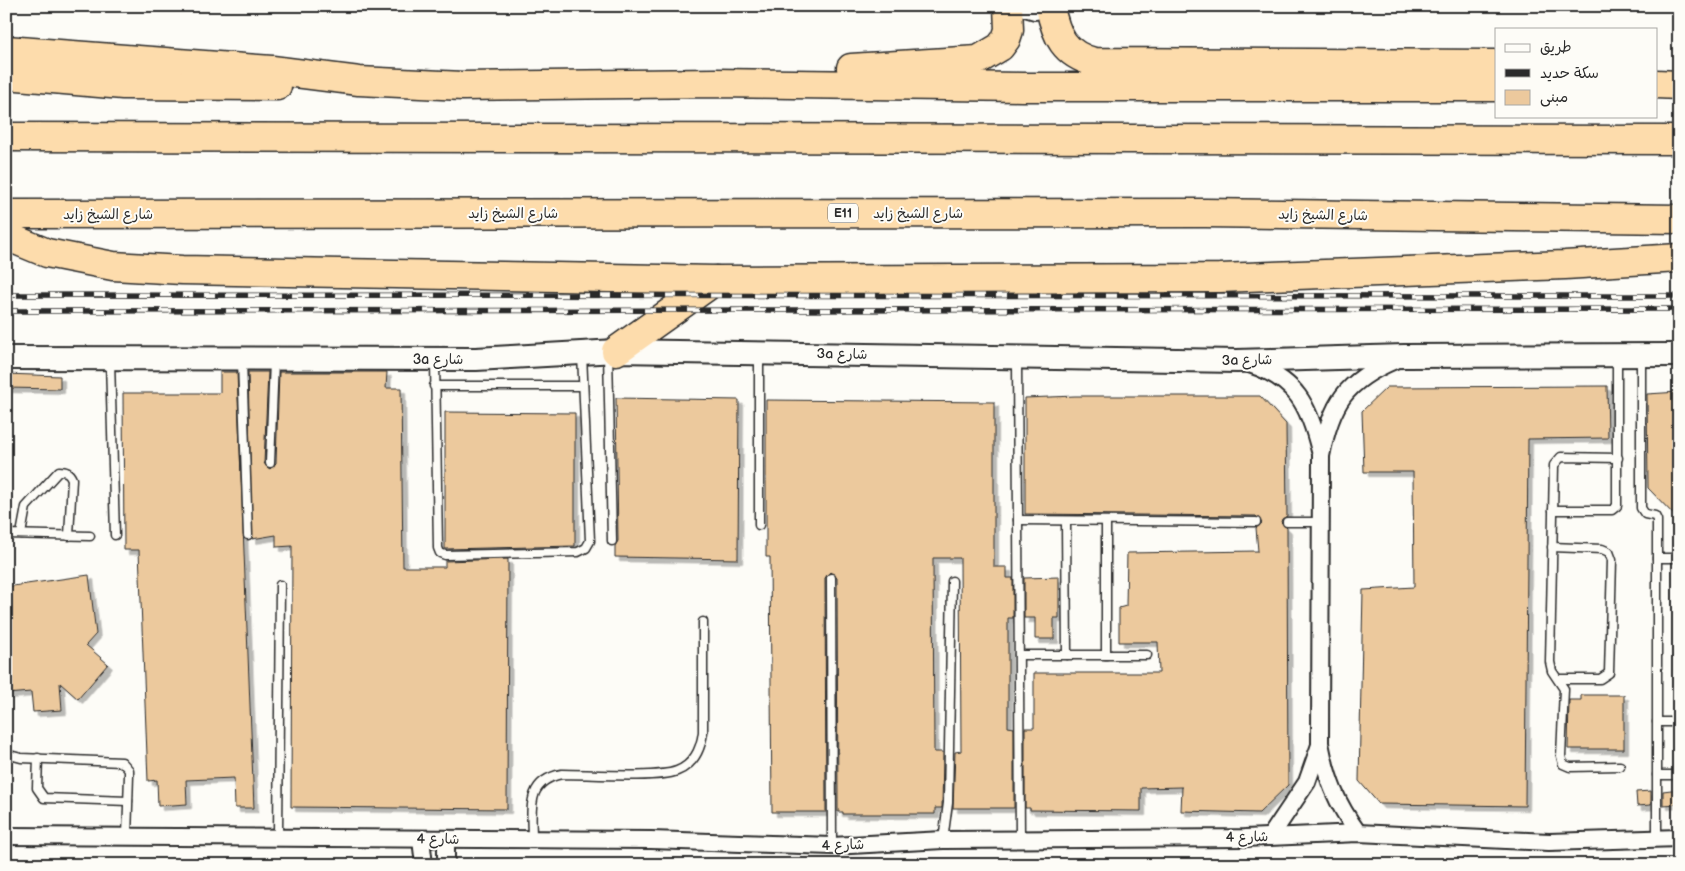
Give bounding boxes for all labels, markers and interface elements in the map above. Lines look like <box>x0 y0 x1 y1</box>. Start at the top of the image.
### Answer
legend <box>1495 28 1658 118</box>
text: طريق <box>1540 38 1572 57</box>
text: سكة حديد <box>1540 64 1599 83</box>
text: مبنى <box>1540 88 1568 107</box>
road number: E11 <box>828 204 858 222</box>
street label: شارع الشيخ زايد <box>468 205 558 223</box>
street label: شارع الشيخ زايد <box>873 205 963 223</box>
street label: شارع الشيخ زايد <box>63 206 153 224</box>
street label: شارع الشيخ زايد <box>1278 206 1368 225</box>
street label: 3a شارع <box>817 345 867 364</box>
street label: 3a شارع <box>413 351 463 369</box>
street label: 3a شارع <box>1222 351 1272 370</box>
street label: شارع 4 <box>1226 828 1268 847</box>
street label: شارع 4 <box>417 830 459 849</box>
street label: شارع 4 <box>821 836 865 855</box>

